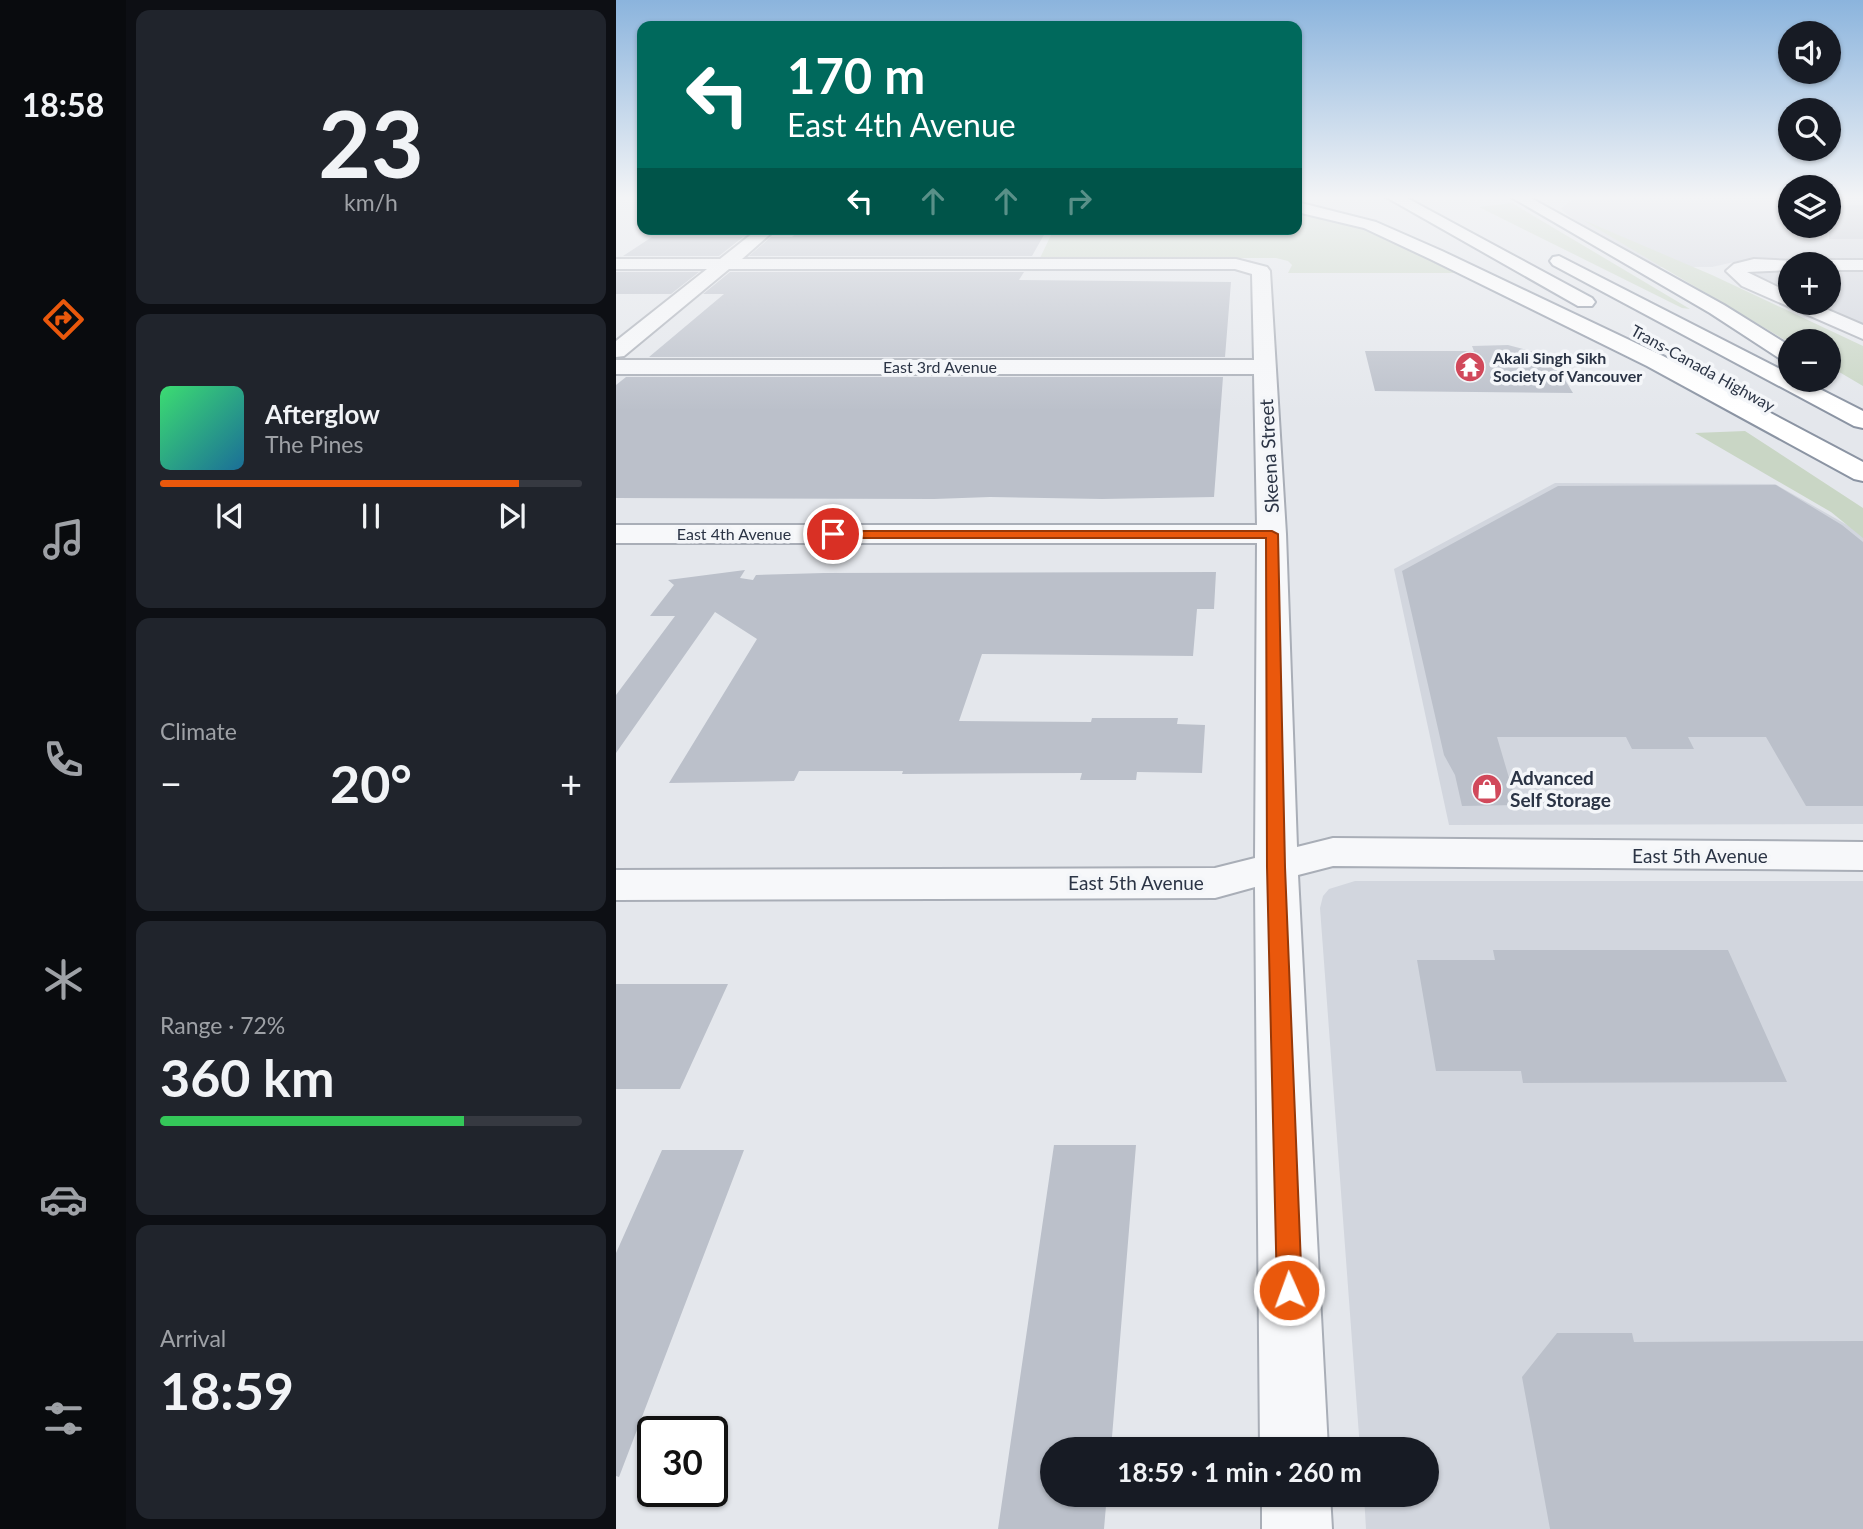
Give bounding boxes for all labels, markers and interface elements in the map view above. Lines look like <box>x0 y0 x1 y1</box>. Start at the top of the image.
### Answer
map controls <box>1778 21 1841 392</box>
button: sound <box>1778 21 1841 84</box>
text: 170 m <box>787 46 925 104</box>
icon: left <box>672 49 763 140</box>
text: 18:58 <box>22 85 104 124</box>
text: 23 <box>318 88 424 197</box>
button: search <box>1778 98 1841 161</box>
text: East 4th Avenue <box>787 105 1016 144</box>
button: layers <box>1778 175 1841 238</box>
icon: left <box>841 182 879 220</box>
icon: ahead <box>914 182 952 220</box>
icon: ahead <box>987 182 1025 220</box>
icon: right <box>1060 182 1098 220</box>
text: km/h <box>344 188 398 216</box>
button: + <box>1778 252 1841 315</box>
icon: directions <box>39 295 88 344</box>
street label: Trans-Canada Highway <box>1628 320 1779 415</box>
button: − <box>1778 329 1841 392</box>
place label: Akali Singh Sikh Society of Vancouver <box>1492 348 1642 385</box>
temple icon: Akali Singh Sikh Society of Vancouver <box>1453 350 1487 384</box>
street label: East 3rd Avenue <box>883 357 997 376</box>
text: Afterglow <box>265 398 380 430</box>
street label: Skeena Street <box>1254 398 1283 514</box>
text: The Pines <box>265 430 363 458</box>
icon: previous <box>211 497 249 535</box>
icon: pause <box>352 497 390 535</box>
icon: next <box>493 497 531 535</box>
pin <box>803 504 863 564</box>
icon: music <box>39 515 88 564</box>
icon: arrive <box>814 515 852 553</box>
street label: East 4th Avenue <box>677 524 791 543</box>
text: Climate <box>160 717 237 745</box>
icon: phone <box>39 735 88 784</box>
text: 20° <box>330 752 412 814</box>
text: − <box>160 760 182 806</box>
text: + <box>560 760 582 806</box>
place label: Advanced Self Storage <box>1509 766 1611 811</box>
shop icon: Advanced Self Storage <box>1470 772 1504 806</box>
street label: East 5th Avenue <box>1632 844 1768 867</box>
street label: East 5th Avenue <box>1068 871 1204 894</box>
icon: climate <box>39 955 88 1004</box>
text: Range · 72% <box>160 1011 285 1039</box>
text: 360 km <box>160 1046 334 1108</box>
icon: car <box>39 1175 88 1224</box>
position arrow <box>1252 1253 1326 1327</box>
text: Arrival <box>160 1324 226 1352</box>
text: 18:59 <box>160 1359 294 1421</box>
icon: filters <box>39 1394 88 1443</box>
speed limit sign: 30 <box>637 1416 728 1507</box>
text: 18:59 · 1 min · 260 m <box>1117 1456 1362 1488</box>

